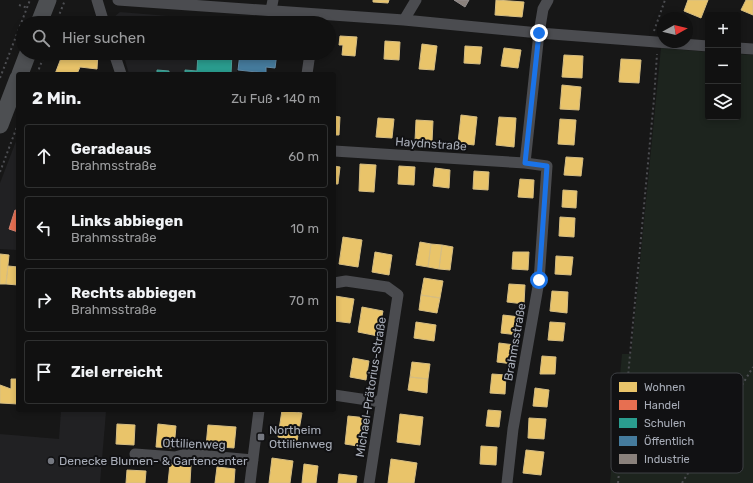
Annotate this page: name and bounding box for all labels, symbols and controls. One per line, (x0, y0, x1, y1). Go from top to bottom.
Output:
north arrow (657, 12, 693, 48)
map controls (705, 12, 741, 120)
button: + (705, 12, 741, 48)
search box (16, 16, 336, 60)
route end (530, 24, 548, 42)
icon: search (30, 27, 52, 49)
text: Hier suchen (62, 29, 145, 47)
button: − (705, 48, 741, 84)
button: layers (705, 84, 741, 120)
text: 2 Min. (32, 88, 81, 108)
text: Zu Fuß · 140 m (231, 91, 320, 106)
street label: Haydnstraße (395, 135, 467, 153)
text: Geradeaus (71, 140, 151, 158)
icon: ahead (33, 145, 55, 167)
text: 60 m (288, 149, 319, 164)
text: Brahmsstraße (71, 158, 156, 173)
text: Links abbiegen (71, 212, 183, 230)
icon: left (33, 217, 55, 239)
text: 10 m (290, 221, 319, 236)
text: Brahmsstraße (71, 230, 156, 245)
route start (530, 271, 548, 289)
text: Rechts abbiegen (71, 284, 196, 302)
icon: right (33, 289, 55, 311)
text: 70 m (289, 293, 319, 308)
text: Brahmsstraße (71, 302, 156, 317)
street label: Brahmsstraße (501, 302, 529, 382)
street label: Michael-Prätorius-Straße (353, 316, 389, 458)
icon: arrive (33, 361, 55, 383)
text: Ziel erreicht (71, 363, 163, 381)
legend (611, 373, 743, 473)
text: Wohnen (644, 381, 685, 394)
text: Handel (644, 399, 680, 412)
text: Schulen (644, 417, 686, 430)
place label: Northeim Ottilienweg (269, 423, 332, 451)
marker: Northeim Ottilienweg (256, 432, 266, 442)
text: Öffentlich (644, 435, 694, 448)
street label: Ottilienweg (162, 436, 226, 452)
text: Industrie (644, 453, 690, 466)
place label: Denecke Blumen- & Gartencenter (59, 454, 248, 468)
marker: Denecke Blumen- & Gartencenter (46, 456, 56, 466)

